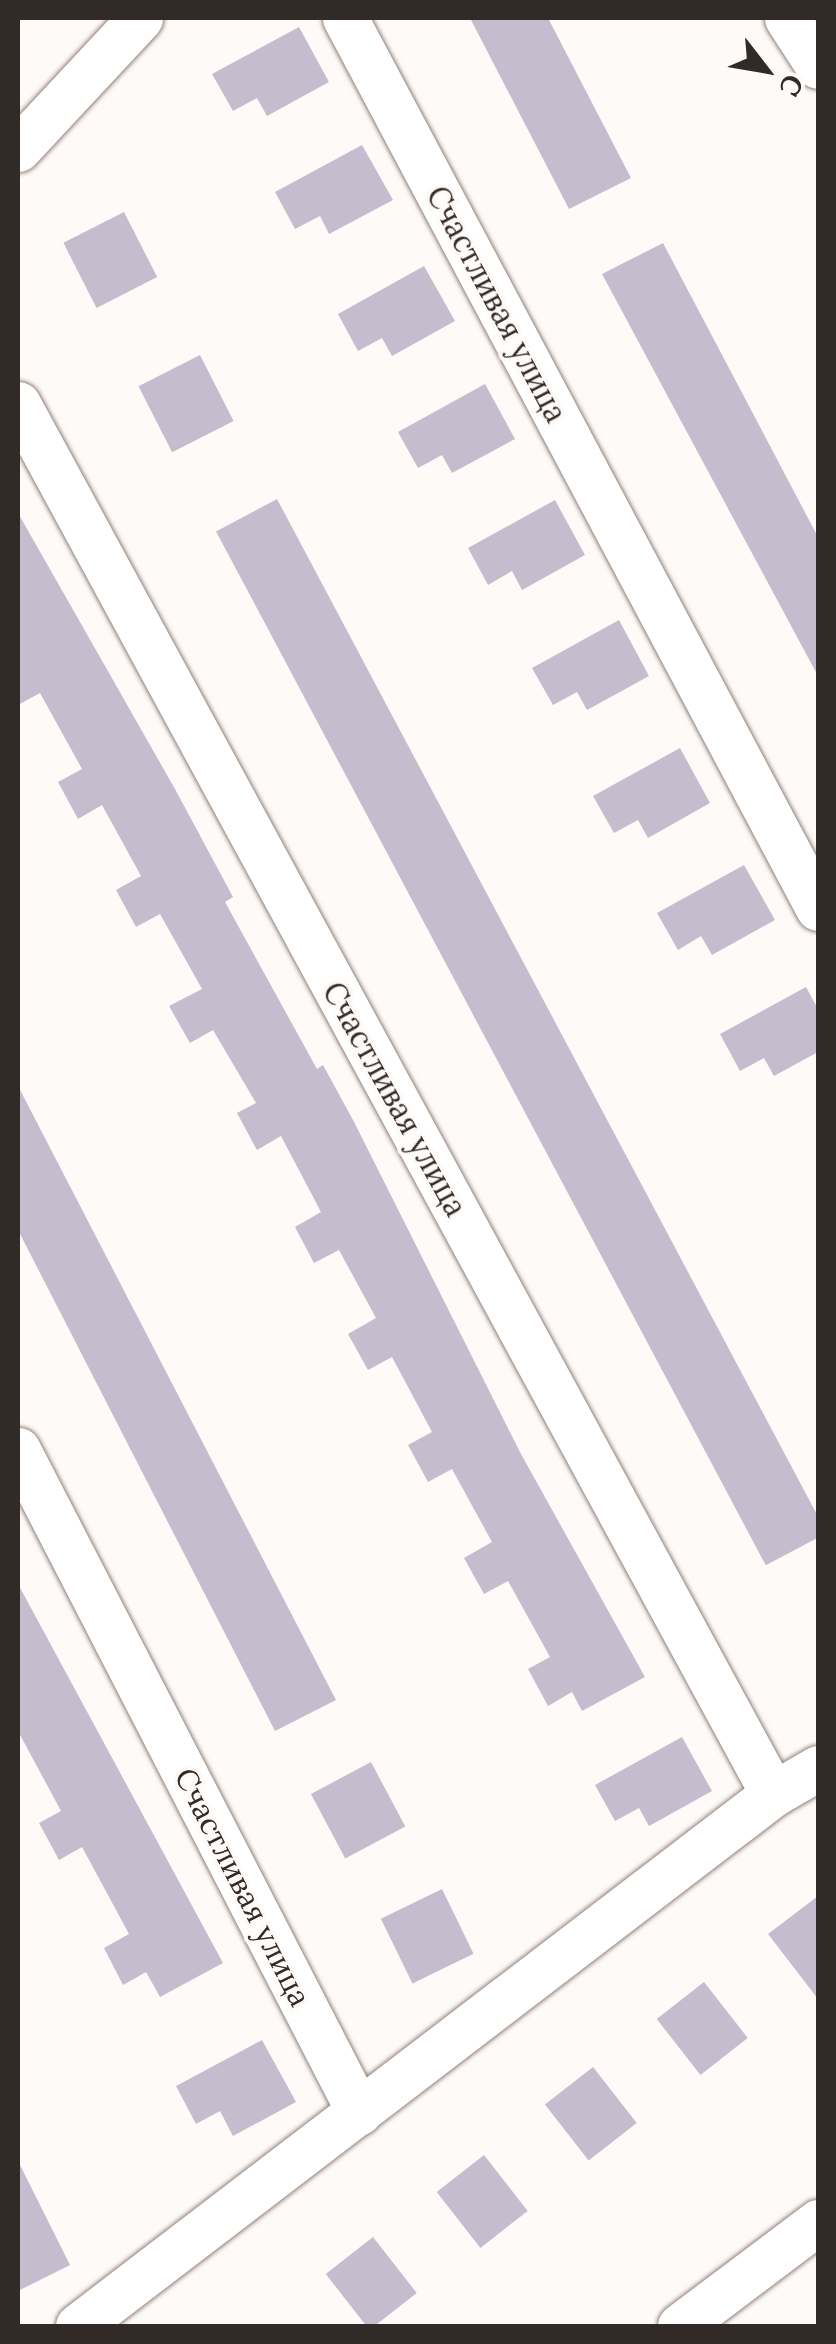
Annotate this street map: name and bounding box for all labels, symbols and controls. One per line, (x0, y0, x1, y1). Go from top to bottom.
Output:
north arrow (716, 20, 816, 120)
text: С (771, 68, 812, 103)
street label: Счастливая улица (420, 180, 574, 428)
street label: Счастливая улица (316, 976, 474, 1222)
street label: Счастливая улица (167, 1762, 319, 2012)

